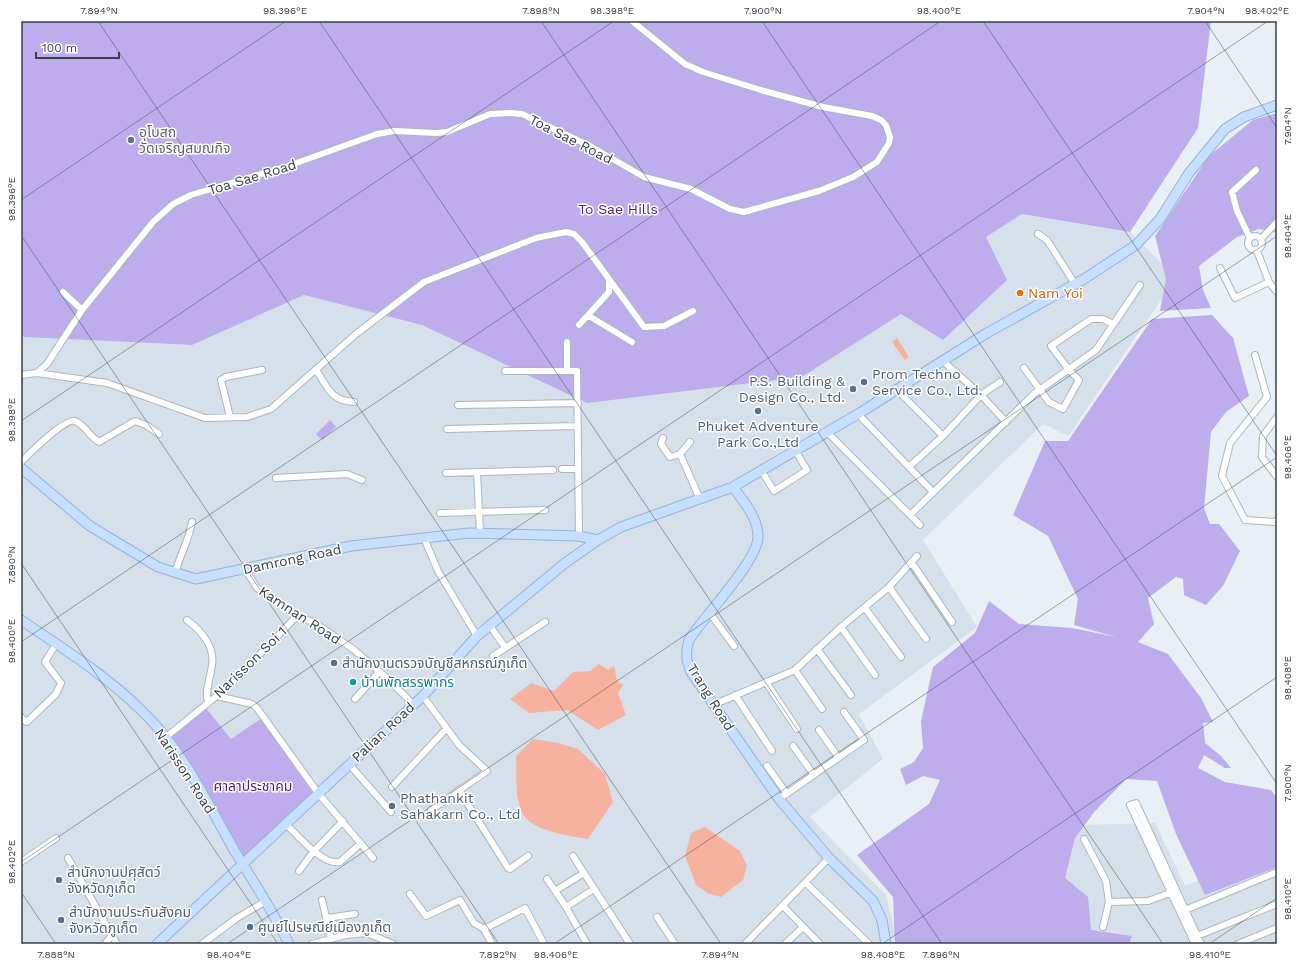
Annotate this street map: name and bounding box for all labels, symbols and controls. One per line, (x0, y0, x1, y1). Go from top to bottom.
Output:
text: 7.894°N (80, 5, 118, 16)
text: 98.396°E (263, 5, 307, 16)
text: 7.898°N (522, 5, 560, 16)
text: 98.398°E (590, 5, 634, 16)
text: 7.900°N (744, 5, 782, 16)
text: 98.400°E (917, 5, 961, 16)
text: 7.904°N (1187, 5, 1225, 16)
text: 98.402°E (1245, 5, 1289, 16)
scale bar (36, 34, 119, 60)
text: 100 m (42, 41, 77, 55)
text: 7.904°N (1282, 107, 1293, 145)
street label: Toa Sae Road (527, 111, 615, 167)
place label: อุโบสถ วัดเจริญสมณกิจ (139, 124, 230, 156)
marker: อุโบสถ วัดเจริญสมณกิจ (126, 135, 136, 145)
street label: Toa Sae Road (206, 156, 298, 198)
text: 98.396°E (6, 177, 17, 221)
park label: To Sae Hills (578, 201, 658, 217)
text: 98.404°E (1282, 214, 1293, 258)
place label: Nam Yoi (1028, 285, 1083, 301)
marker: Nam Yoi (1015, 288, 1025, 298)
place label: Prom Techno Service Co., Ltd. (872, 366, 983, 398)
place label: P.S. Building & Design Co., Ltd. (739, 373, 845, 405)
marker: Prom Techno Service Co., Ltd. (859, 377, 869, 387)
marker: P.S. Building & Design Co., Ltd. (848, 384, 858, 394)
text: 98.398°E (6, 398, 17, 442)
marker: Phuket Adventure Park Co.,Ltd (753, 406, 763, 416)
place label: Phuket Adventure Park Co.,Ltd (697, 418, 819, 450)
text: 98.406°E (1282, 435, 1293, 479)
street label: Damrong Road (241, 541, 343, 577)
text: 7.890°N (6, 546, 17, 584)
street label: Kamnan Road (256, 583, 344, 647)
text: 98.400°E (6, 619, 17, 663)
street label: Narisson Soi 1 (210, 623, 290, 701)
place label: สำนักงานตรวจบัญชีสหกรณ์ภูเก็ต (342, 655, 527, 672)
text: 98.408°E (1282, 656, 1293, 700)
marker: สำนักงานตรวจบัญชีสหกรณ์ภูเก็ต (329, 658, 339, 668)
street label: Trang Road (684, 661, 738, 733)
place label: บ้านพักสรรพากร (361, 674, 454, 690)
marker: บ้านพักสรรพากร (348, 677, 358, 687)
street label: Palian Road (348, 699, 418, 765)
street label: Narisson Road (152, 725, 218, 817)
text: 7.900°N (1282, 764, 1293, 802)
park label: ศาลาประชาคม (214, 778, 292, 794)
place label: Phathankit Sahakarn Co., Ltd (400, 790, 521, 822)
marker: Phathankit Sahakarn Co., Ltd (387, 801, 397, 811)
text: 98.402°E (6, 840, 17, 884)
place label: สำนักงานปศุสัตว์ จังหวัดภูเก็ต (67, 864, 161, 897)
marker: สำนักงานปศุสัตว์ จังหวัดภูเก็ต (54, 875, 64, 885)
text: 98.410°E (1282, 878, 1293, 920)
place label: สำนักงานประกันสังคม จังหวัดภูเก็ต (69, 904, 191, 937)
marker: สำนักงานประกันสังคม จังหวัดภูเก็ต (56, 915, 66, 925)
place label: ศูนย์ไปรษณีย์เมืองภูเก็ต (258, 919, 391, 936)
marker: ศูนย์ไปรษณีย์เมืองภูเก็ต (245, 922, 255, 932)
text: 7.888°N (37, 949, 75, 960)
text: 98.404°E (207, 949, 251, 960)
text: 7.892°N (479, 949, 517, 960)
text: 98.406°E (534, 949, 578, 960)
text: 7.894°N (701, 949, 739, 960)
text: 98.408°E (861, 949, 905, 960)
text: 7.896°N (922, 949, 960, 960)
text: 98.410°E (1189, 949, 1231, 960)

